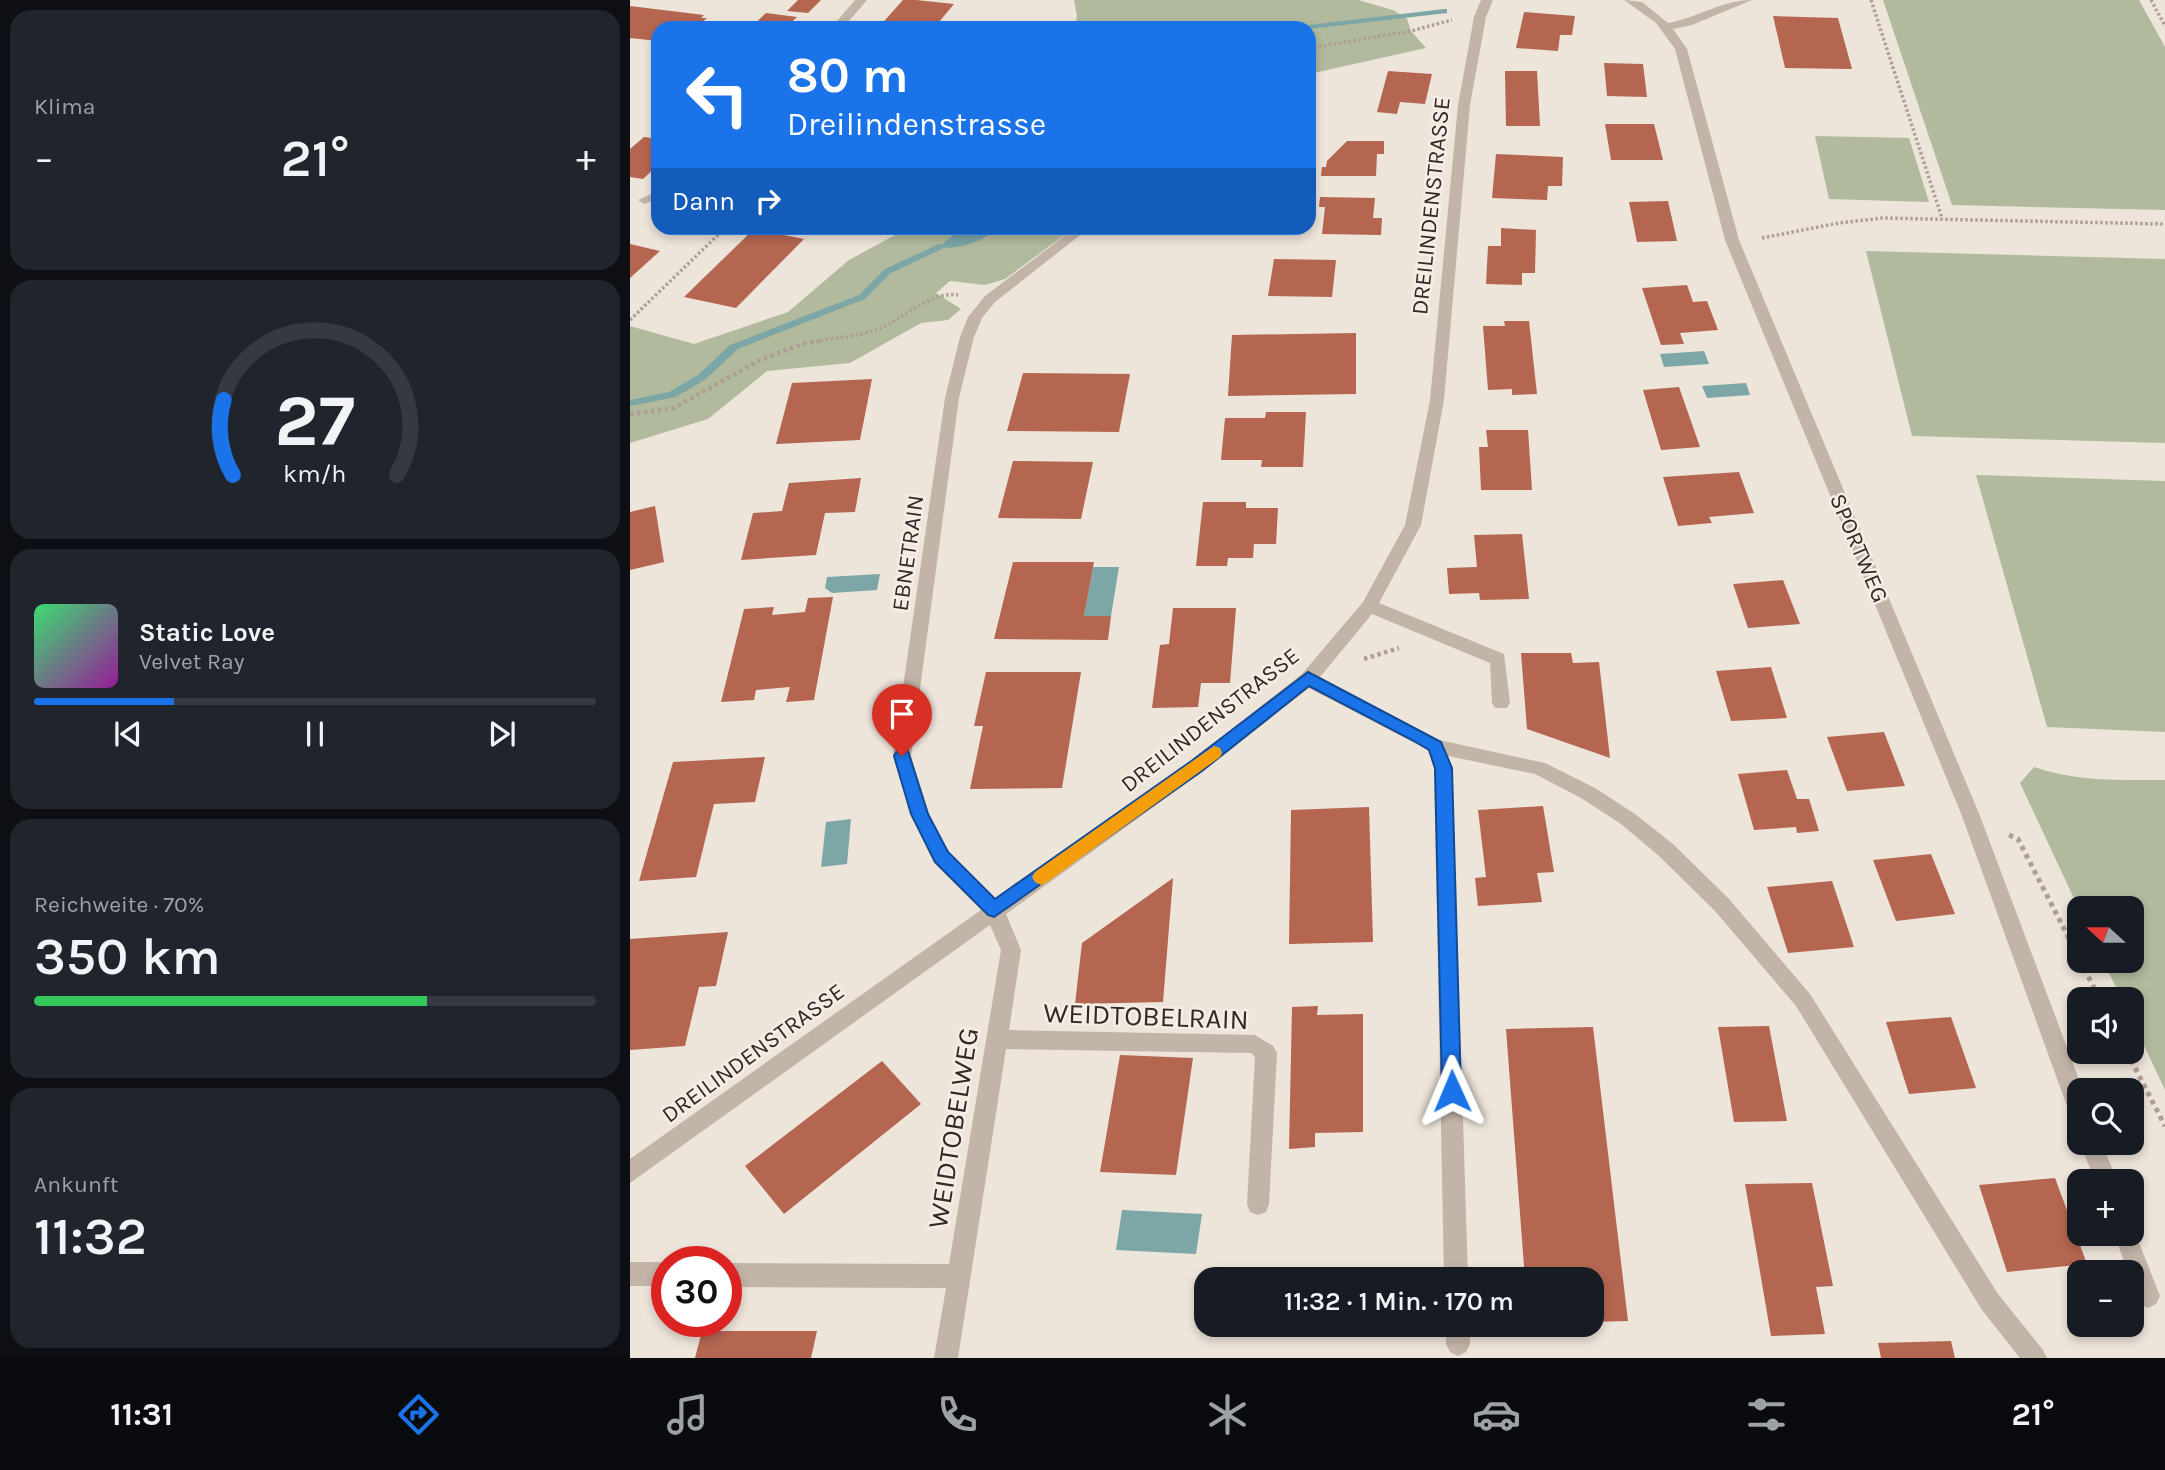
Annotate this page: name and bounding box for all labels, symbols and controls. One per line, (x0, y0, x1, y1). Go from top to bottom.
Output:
text: 80 m (787, 47, 909, 104)
icon: left (672, 49, 763, 140)
text: Klima (34, 93, 95, 120)
street label: DREILINDENSTRASSE (1406, 96, 1456, 316)
text: Dreilindenstrasse (787, 106, 1046, 143)
text: 21° (281, 128, 349, 189)
text: − (34, 136, 54, 181)
text: + (576, 136, 596, 181)
icon: right (749, 182, 787, 220)
text: Dann (672, 186, 735, 217)
text: 27 (275, 379, 355, 464)
text: km/h (283, 459, 347, 488)
street label: SPORTWEG (1824, 490, 1894, 606)
street label: EBNETRAIN (886, 493, 930, 613)
text: Static Love (139, 617, 275, 648)
street label: DREILINDENSTRASSE (1115, 642, 1305, 798)
text: Velvet Ray (139, 648, 244, 675)
pin (872, 684, 932, 756)
icon: arrive (883, 695, 921, 733)
icon: previous (109, 715, 147, 753)
icon: pause (296, 715, 334, 753)
icon: next (483, 715, 521, 753)
text: Reichweite · 70% (34, 891, 204, 918)
north arrow (2067, 896, 2144, 973)
map controls (2067, 896, 2144, 1337)
text: 350 km (34, 926, 221, 987)
street label: DREILINDENSTRASSE (657, 978, 849, 1128)
button: sound (2067, 987, 2144, 1064)
street label: WEIDTOBELRAIN (1043, 996, 1249, 1036)
street label: WEIDTOBELWEG (921, 1025, 985, 1231)
position arrow (1415, 1054, 1489, 1128)
button: search (2067, 1078, 2144, 1155)
button: + (2067, 1169, 2144, 1246)
text: Ankunft (34, 1171, 118, 1198)
text: 11:32 (34, 1206, 147, 1267)
speed limit sign: 30 (651, 1246, 742, 1337)
button: − (2067, 1260, 2144, 1337)
text: 11:32 · 1 Min. · 170 m (1284, 1286, 1514, 1317)
icon: directions (394, 1390, 443, 1439)
icon: music (663, 1390, 712, 1439)
icon: phone (933, 1390, 982, 1439)
icon: climate (1203, 1390, 1252, 1439)
icon: car (1472, 1390, 1521, 1439)
icon: filters (1742, 1390, 1791, 1439)
text: 11:31 (110, 1396, 173, 1433)
text: 21° (2011, 1396, 2055, 1433)

